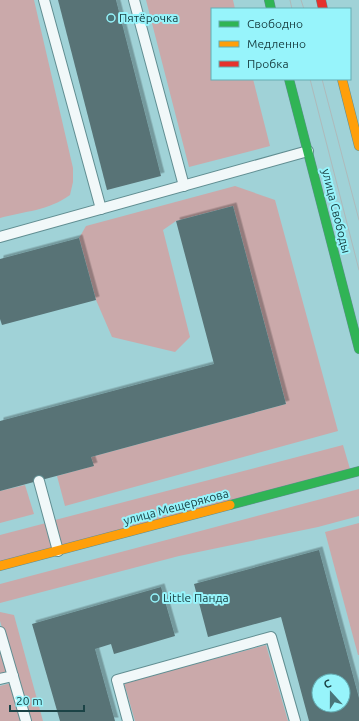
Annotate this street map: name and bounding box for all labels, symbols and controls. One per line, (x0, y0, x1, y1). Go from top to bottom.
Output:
legend (211, 8, 351, 80)
place label: Пятёрочка (119, 11, 178, 24)
marker: Пятёрочка (106, 13, 116, 23)
text: Свободно (247, 17, 303, 30)
text: Медленно (247, 37, 306, 50)
text: Пробка (247, 57, 289, 70)
street label: улица Свободы (320, 167, 353, 254)
street label: улица Мещерякова (122, 486, 230, 527)
place label: Little Панда (163, 591, 229, 604)
marker: Little Панда (150, 593, 160, 603)
north arrow (311, 673, 351, 713)
text: С (322, 677, 333, 691)
scale bar (10, 687, 84, 713)
text: 20 m (16, 694, 43, 707)

